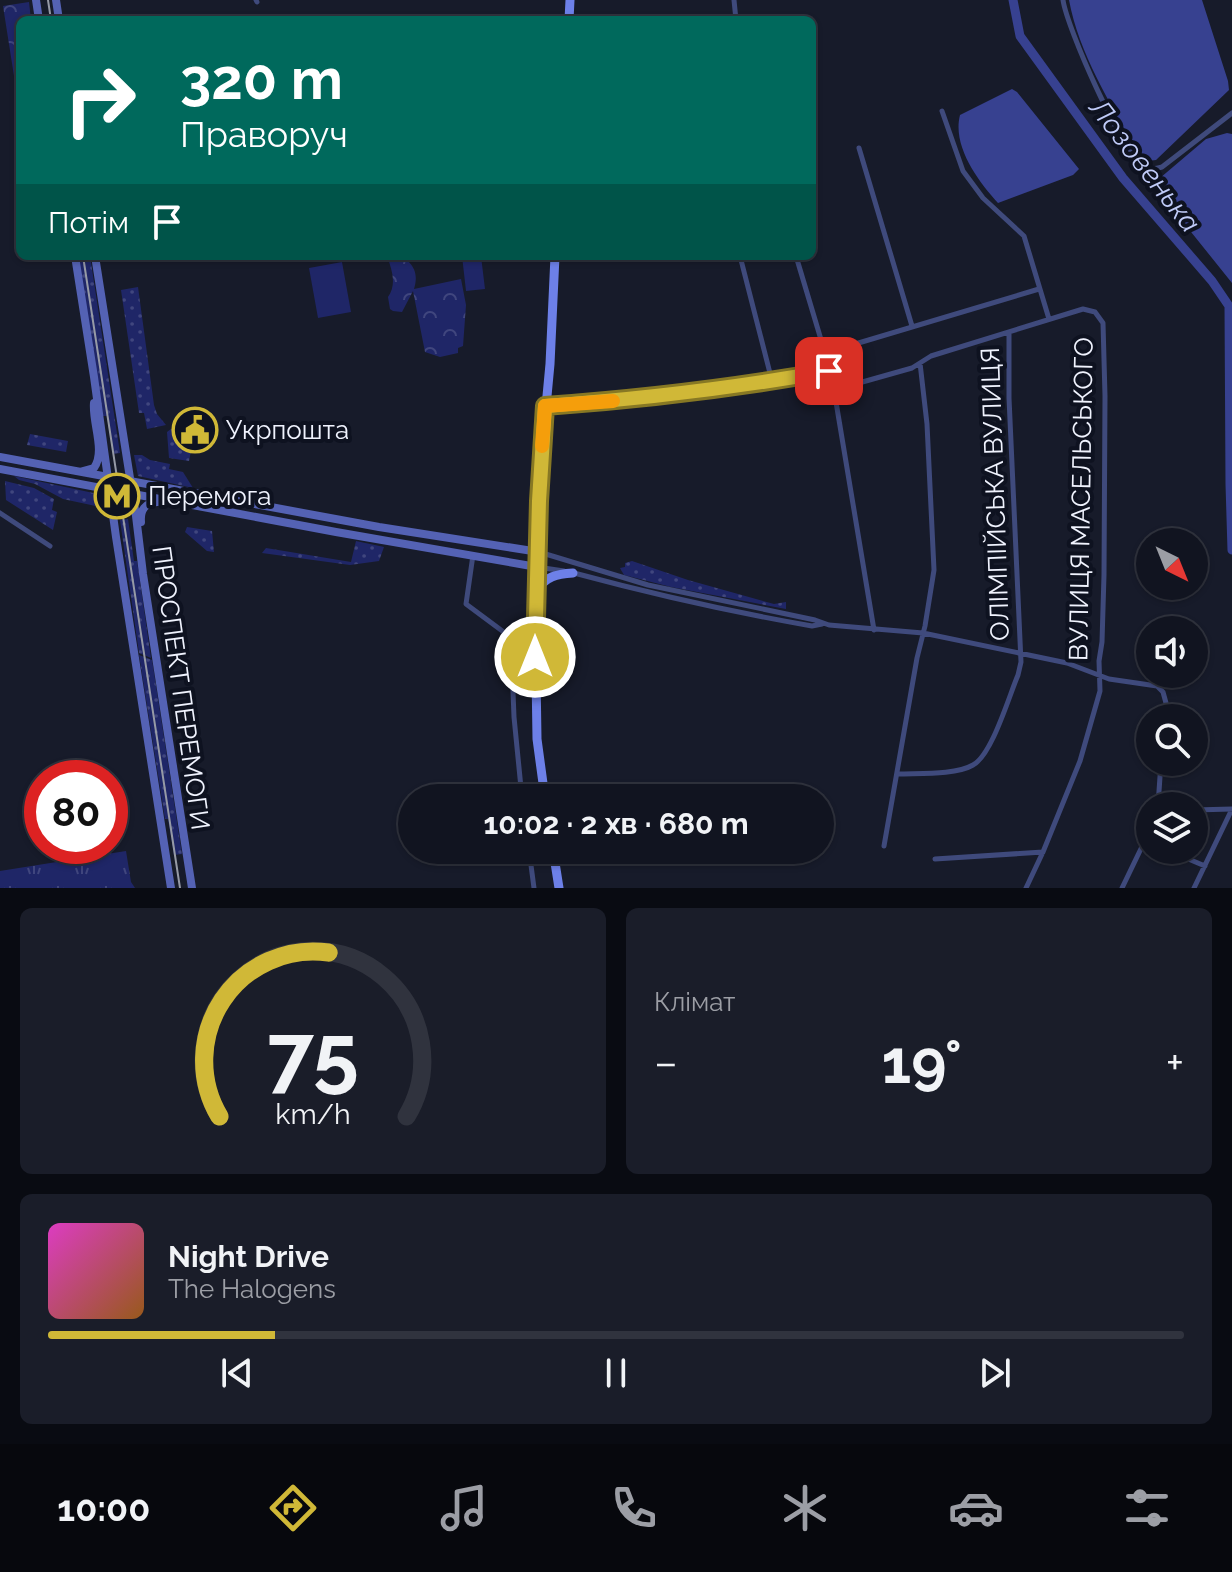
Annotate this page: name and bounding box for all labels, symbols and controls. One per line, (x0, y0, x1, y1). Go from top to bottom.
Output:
text: 320 m (180, 46, 343, 112)
icon: right (48, 48, 152, 152)
water label: Лозовенька (1082, 91, 1207, 239)
text: Праворуч (180, 113, 348, 155)
icon: arrive (145, 200, 189, 244)
text: Потім (48, 205, 129, 240)
pin (795, 337, 863, 405)
street label: ВУЛИЦЯ МАСЕЛЬСЬКОГО (1063, 337, 1099, 661)
street label: ОЛІМПІЙСЬКА ВУЛИЦЯ (975, 347, 1015, 641)
icon: arrive (807, 349, 851, 393)
public building icon: Укрпошта (171, 406, 219, 454)
place label: Укрпошта (226, 415, 349, 445)
metro station icon: Перемога (93, 472, 141, 520)
place label: Перемога (148, 481, 272, 511)
north arrow (1136, 528, 1208, 600)
map controls (1136, 528, 1208, 864)
street label: ПРОСПЕКТ ПЕРЕМОГИ (146, 544, 216, 832)
position arrow (493, 615, 577, 699)
button: sound (1136, 616, 1208, 688)
button: search (1136, 704, 1208, 776)
speed limit sign: 80 (24, 760, 128, 864)
button: layers (1136, 792, 1208, 864)
text: 10:02 · 2 хв · 680 m (483, 806, 749, 841)
text: Клімат (654, 987, 736, 1017)
text: 75 (267, 1005, 359, 1102)
text: 19° (882, 1027, 962, 1097)
text: − (654, 1037, 678, 1088)
text: + (1166, 1037, 1184, 1088)
text: km/h (275, 1097, 351, 1131)
text: Night Drive (168, 1239, 329, 1274)
text: The Halogens (168, 1274, 336, 1304)
icon: previous (215, 1351, 259, 1395)
icon: pause (594, 1351, 638, 1395)
icon: next (973, 1351, 1017, 1395)
icon: directions (265, 1480, 321, 1536)
icon: music (436, 1480, 492, 1536)
icon: phone (606, 1480, 662, 1536)
icon: climate (777, 1480, 833, 1536)
icon: car (948, 1480, 1004, 1536)
icon: filters (1119, 1480, 1175, 1536)
text: 10:00 (57, 1487, 150, 1529)

